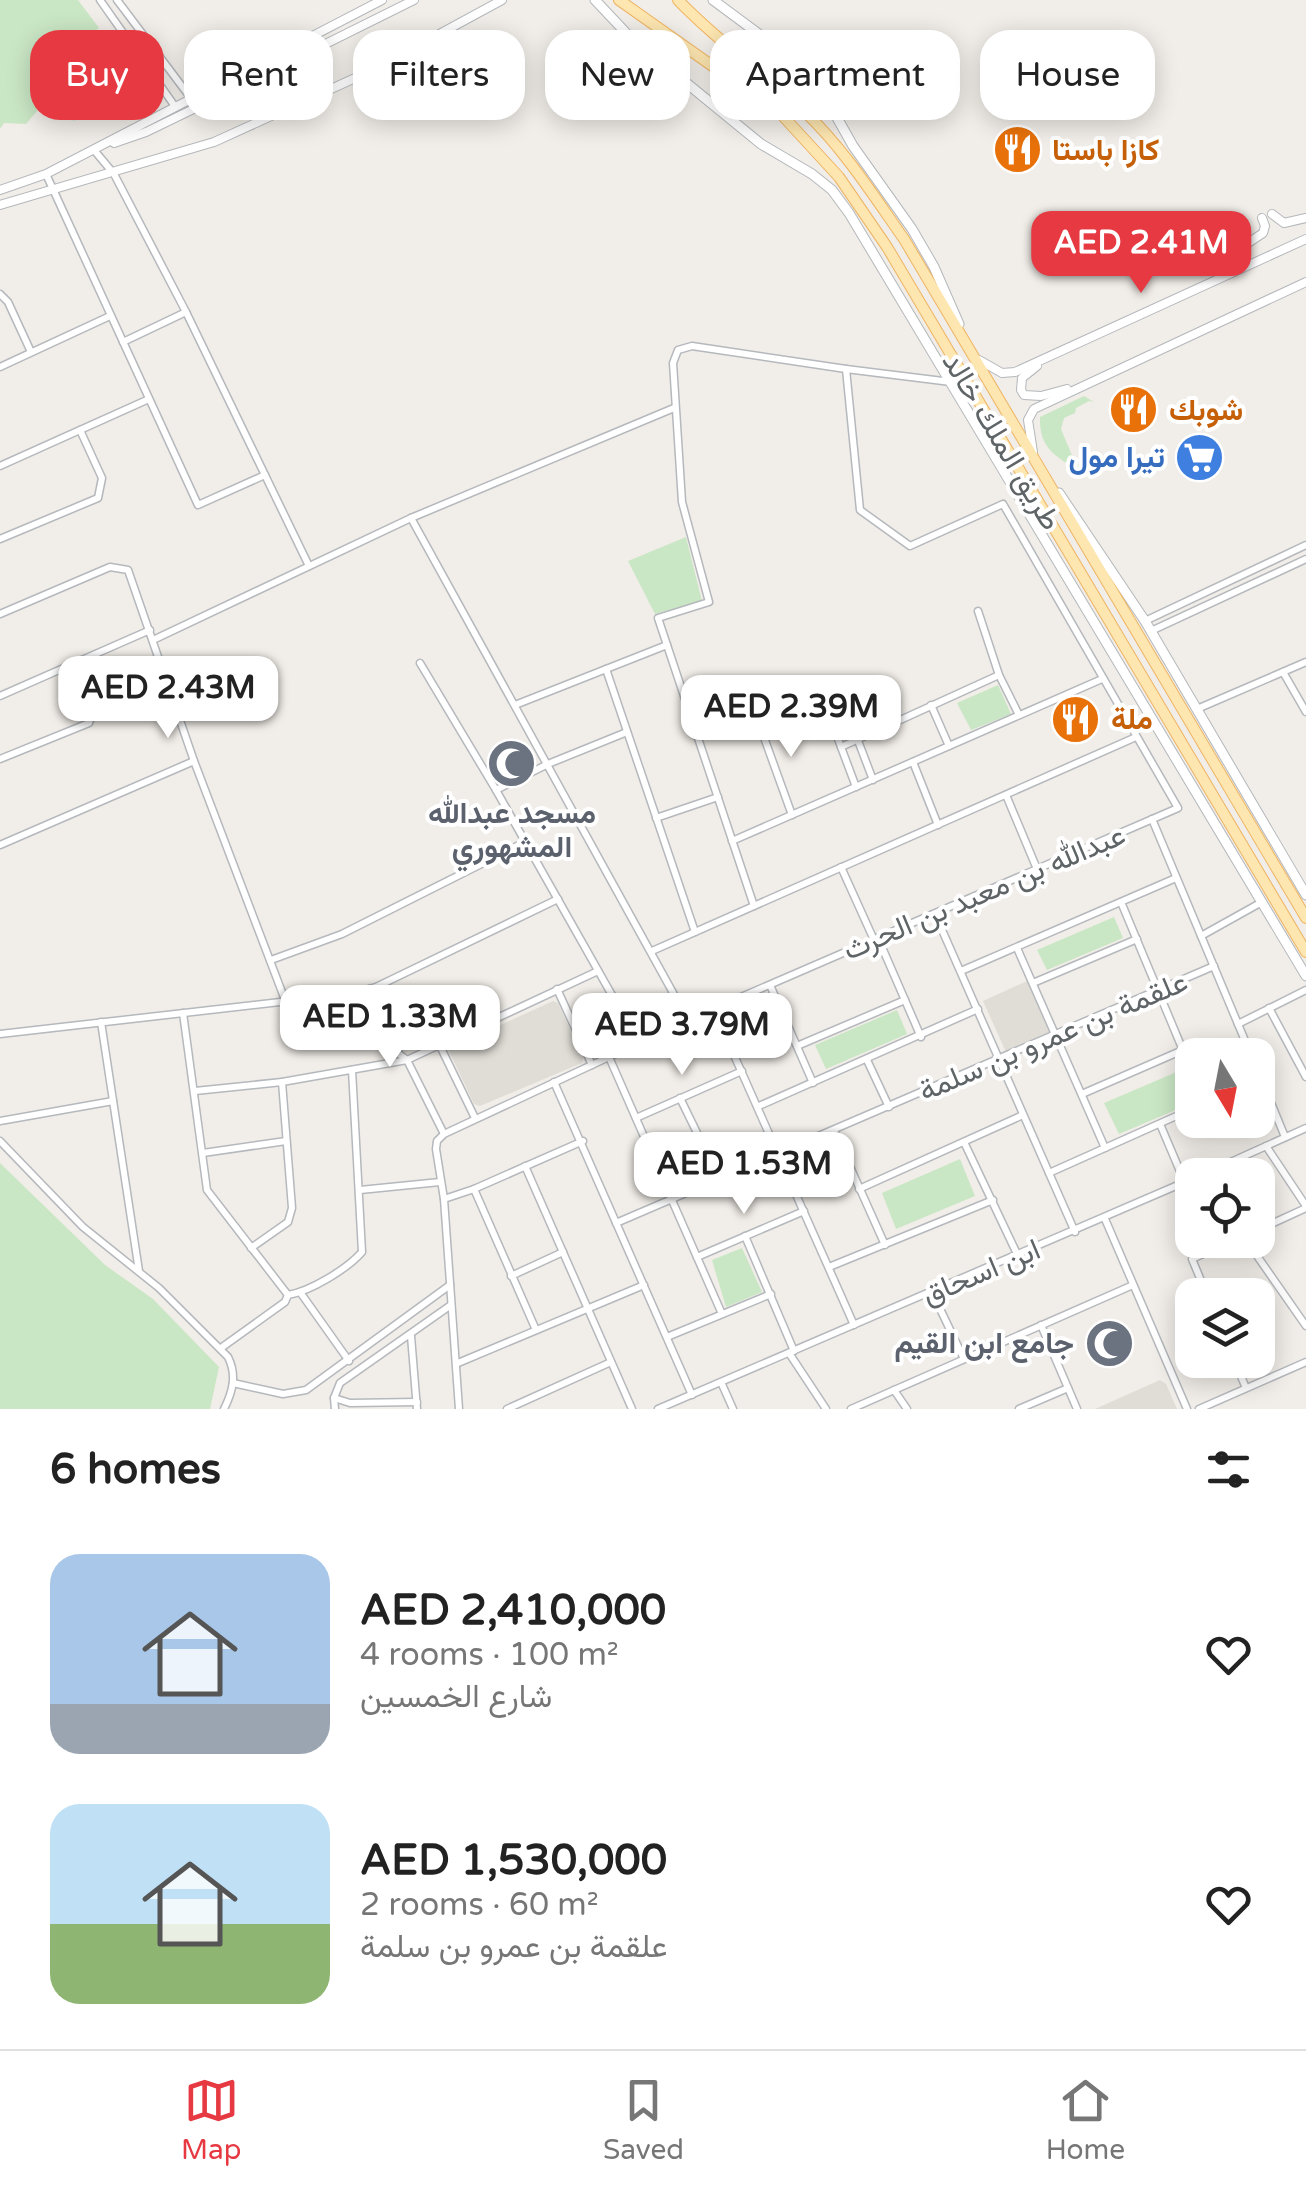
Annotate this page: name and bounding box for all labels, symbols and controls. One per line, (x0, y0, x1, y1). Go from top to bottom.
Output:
chip: Buy (30, 30, 164, 120)
chip: Rent (184, 30, 333, 120)
chip: Filters (353, 30, 525, 120)
chip: New (545, 30, 690, 120)
chip: Apartment (710, 30, 960, 120)
chip: House (980, 30, 1155, 120)
restaurant icon: كازا باستا (991, 124, 1043, 176)
place label: كازا باستا (1052, 132, 1159, 169)
pin: AED 2.41M (1027, 211, 1255, 296)
text: AED 2.41M (1053, 224, 1229, 262)
street label: طريق الملك خالد (934, 345, 1069, 537)
restaurant icon: شوبك (1108, 384, 1160, 436)
place label: شوبك (1169, 392, 1243, 429)
supermarket icon: تيرا مول (1174, 431, 1226, 483)
place label: تيرا مول (1068, 439, 1165, 476)
pin: AED 2.43M (54, 656, 282, 741)
text: AED 2.43M (80, 669, 256, 707)
pin: AED 2.39M (677, 675, 905, 760)
text: AED 2.39M (703, 688, 879, 726)
restaurant icon: ملة (1050, 693, 1102, 745)
place label: ملة (1111, 701, 1153, 738)
mosque icon: مسجد عبدالله المشهوري (486, 738, 538, 790)
place label: مسجد عبدالله المشهوري (428, 795, 596, 872)
street label: عبدالله بن معبد بن الحرث (838, 816, 1131, 969)
street label: علقمة بن عمرو بن سلمة (913, 963, 1193, 1110)
pin: AED 1.33M (276, 985, 504, 1070)
pin: AED 3.79M (568, 993, 796, 1078)
text: AED 1.33M (302, 998, 478, 1036)
text: AED 3.79M (594, 1006, 770, 1044)
north arrow (1175, 1038, 1275, 1138)
map controls (1175, 1038, 1275, 1378)
pin: AED 1.53M (630, 1132, 858, 1217)
text: AED 1.53M (656, 1145, 832, 1183)
button: locate (1175, 1158, 1275, 1258)
street label: ابن اسحاق (916, 1231, 1046, 1314)
button: layers (1175, 1278, 1275, 1378)
mosque icon: جامع ابن القيم (1083, 1317, 1135, 1369)
place label: جامع ابن القيم (894, 1325, 1074, 1363)
icon: filters (1201, 1442, 1256, 1497)
text: 6 homes (50, 1444, 221, 1495)
text: AED 2,410,000 (360, 1585, 666, 1636)
icon: home (130, 1594, 250, 1714)
icon: heart (1201, 1627, 1256, 1682)
text: 4 rooms · 100 m² (360, 1636, 619, 1674)
text: شارع الخمسين (360, 1678, 552, 1716)
text: AED 1,530,000 (360, 1835, 667, 1886)
icon: home (130, 1844, 250, 1964)
icon: heart (1201, 1877, 1256, 1932)
text: 2 rooms · 60 m² (360, 1886, 599, 1924)
text: علقمة بن عمرو بن سلمة (360, 1928, 668, 1966)
tab: Map (181, 2073, 241, 2167)
tab: Saved (603, 2073, 684, 2167)
tab: Home (1046, 2073, 1125, 2167)

